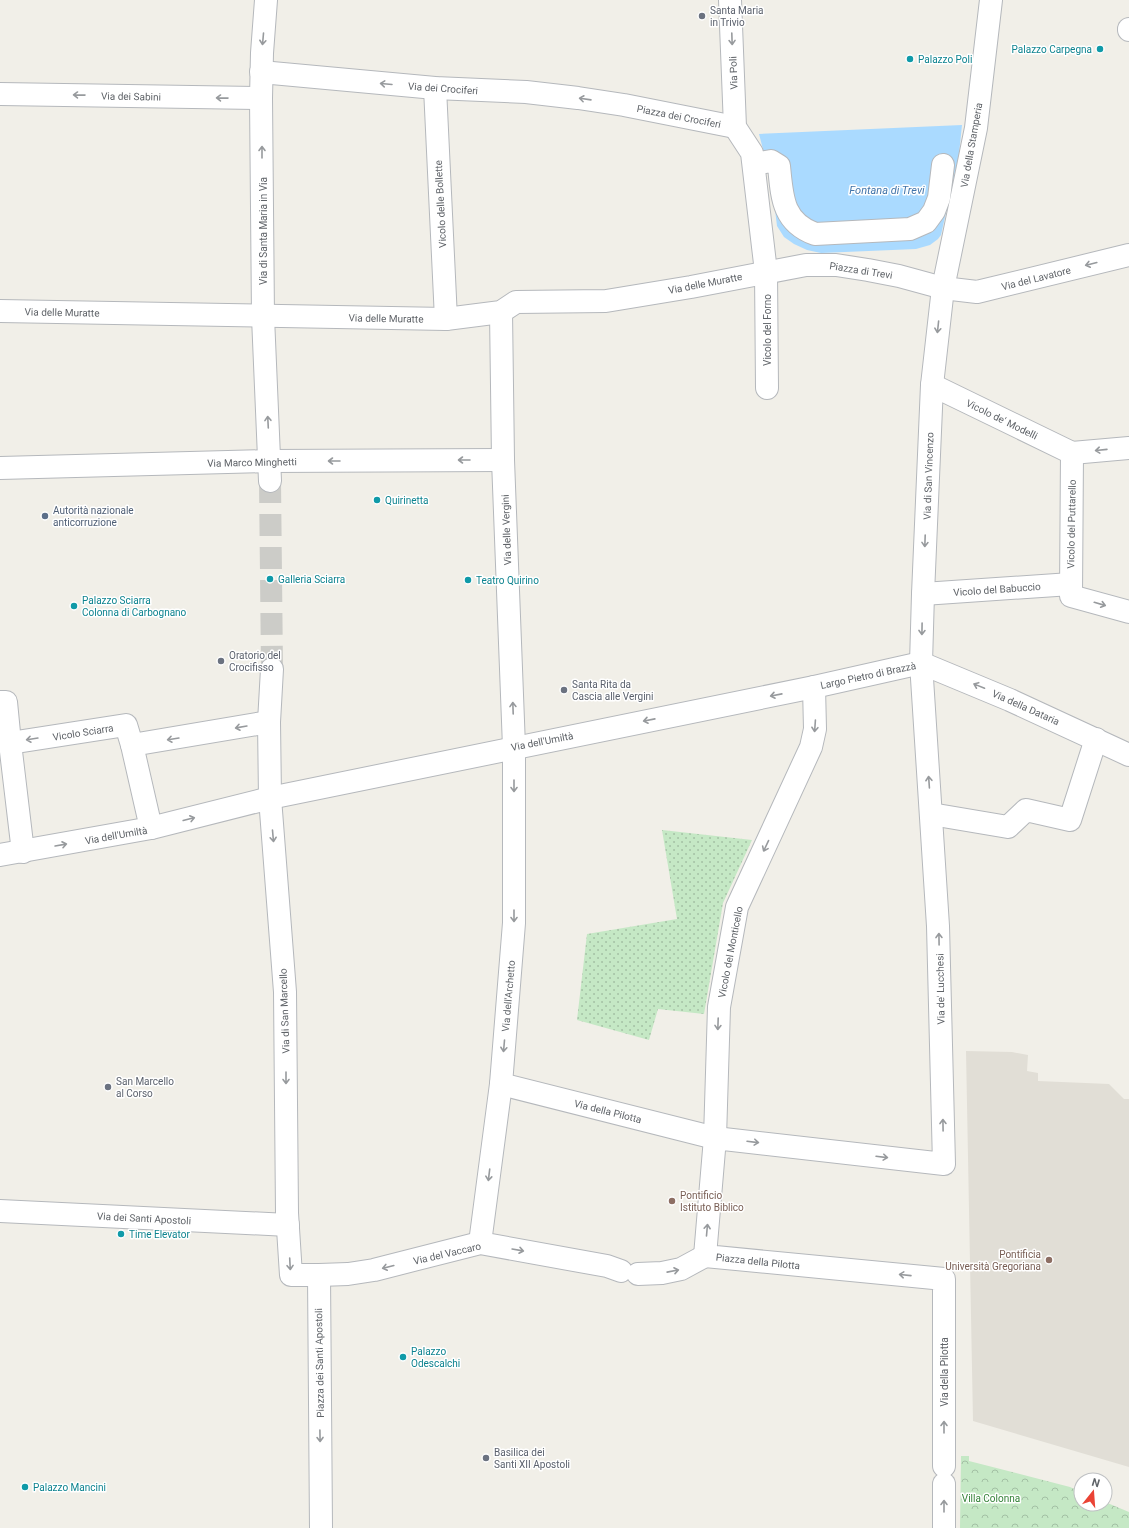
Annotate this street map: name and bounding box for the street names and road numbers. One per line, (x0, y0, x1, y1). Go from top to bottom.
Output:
street label: Via Poli (727, 56, 740, 90)
street label: Via dei Crociferi (408, 81, 478, 96)
street label: Via dei Sabini (101, 90, 161, 103)
street label: Via della Stamperia (959, 102, 984, 188)
street label: Piazza dei Crociferi (636, 103, 722, 130)
street label: Vicolo delle Bollette (433, 160, 448, 248)
street label: Via di Santa Maria in Via (258, 177, 269, 285)
street label: Piazza di Trevi (829, 260, 893, 281)
street label: Via del Lavatore (1000, 265, 1072, 292)
street label: Via delle Muratte (667, 271, 743, 296)
street label: Vicolo del Forno (762, 294, 773, 366)
street label: Via delle Muratte (24, 306, 100, 319)
street label: Via delle Muratte (348, 312, 424, 325)
street label: Vicolo de' Modelli (964, 397, 1039, 442)
street label: Via di San Vincenzo (921, 432, 936, 520)
street label: Via Marco Minghetti (207, 456, 297, 469)
street label: Vicolo del Puttarello (1065, 479, 1078, 569)
street label: Via delle Vergini (500, 494, 513, 566)
street label: Vicolo del Babuccio (953, 581, 1041, 598)
street label: Largo Pietro di Brazzà (819, 660, 917, 691)
street label: Via della Dataria (990, 688, 1061, 727)
street label: Vicolo Sciarra (52, 722, 114, 743)
street label: Via dell'Umiltà (510, 730, 574, 753)
street label: Via dell'Umiltà (84, 825, 148, 846)
street label: Vicolo del Monticello (716, 905, 745, 999)
street label: Via de' Lucchesi (934, 953, 947, 1025)
street label: Via dell'Archetto (500, 960, 517, 1032)
street label: Via di San Marcello (278, 968, 291, 1054)
street label: Via della Pilotta (573, 1098, 643, 1125)
street label: Via dei Santi Apostoli (97, 1211, 191, 1226)
street label: Via del Vaccaro (412, 1240, 482, 1267)
street label: Piazza della Pilotta (715, 1252, 801, 1271)
street label: Piazza dei Santi Apostoli (313, 1308, 326, 1418)
street label: Via della Pilotta (939, 1337, 950, 1407)

